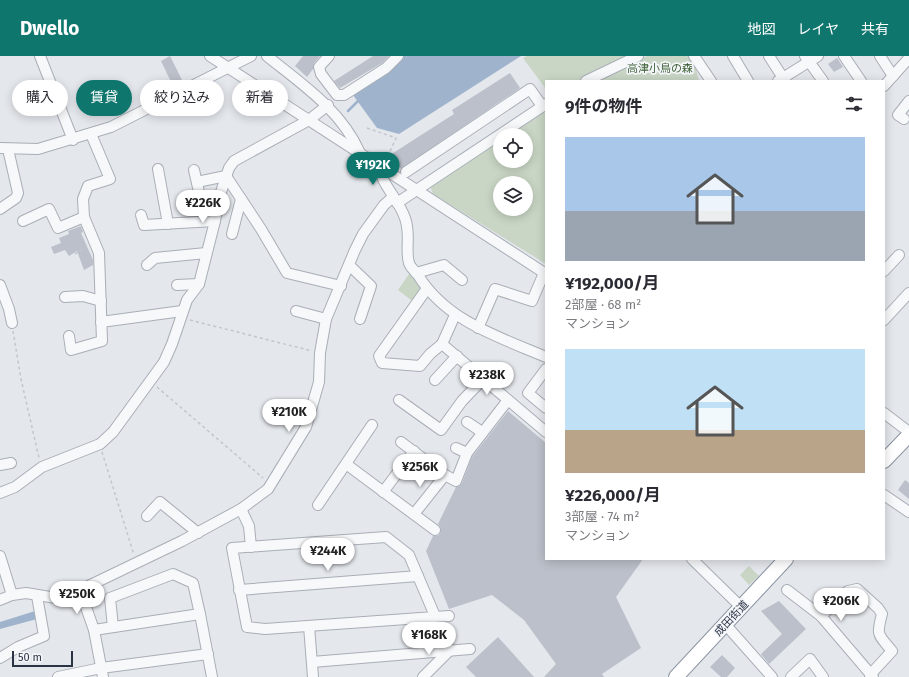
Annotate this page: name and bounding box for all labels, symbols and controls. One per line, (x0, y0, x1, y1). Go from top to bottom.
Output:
text: Dwello (20, 17, 79, 40)
text: 地図 (747, 21, 775, 38)
text: レイヤ (797, 21, 839, 38)
text: 共有 (861, 21, 889, 38)
park label: 高津小鳥の森 (627, 62, 693, 75)
chip: 購入 (12, 80, 68, 116)
chip: 賃貸 (76, 80, 132, 116)
chip: 絞り込み (140, 80, 224, 116)
chip: 新着 (232, 80, 288, 116)
icon: filters (843, 93, 865, 115)
text: 9件の物件 (565, 96, 643, 117)
map controls (493, 128, 533, 216)
button: locate (493, 128, 533, 168)
pin: ¥192K (345, 152, 401, 186)
text: ¥192K (356, 157, 390, 172)
icon: home (679, 163, 751, 235)
button: layers (493, 176, 533, 216)
pin: ¥226K (175, 190, 231, 224)
text: ¥226K (185, 195, 221, 210)
text: ¥192,000/月 (565, 273, 660, 294)
text: 2部屋 · 68 m² (565, 297, 641, 312)
text: マンション (565, 316, 630, 331)
pin: ¥238K (459, 362, 515, 396)
text: ¥238K (469, 367, 505, 382)
icon: home (679, 375, 751, 447)
pin: ¥210K (261, 399, 317, 433)
text: ¥210K (271, 404, 307, 419)
pin: ¥256K (392, 454, 448, 488)
text: ¥256K (402, 459, 438, 474)
text: ¥226,000/月 (565, 485, 661, 506)
text: 3部屋 · 74 m² (565, 509, 639, 524)
text: マンション (565, 528, 630, 543)
pin: ¥244K (300, 538, 356, 572)
text: ¥244K (310, 543, 346, 558)
pin: ¥250K (49, 581, 105, 615)
text: ¥250K (59, 586, 95, 601)
pin: ¥206K (813, 588, 869, 622)
text: ¥206K (822, 593, 860, 608)
street label: 成田街道 (712, 598, 751, 639)
pin: ¥168K (401, 622, 457, 656)
text: ¥168K (411, 627, 447, 642)
scale bar (12, 649, 73, 668)
text: 50 m (18, 651, 42, 664)

